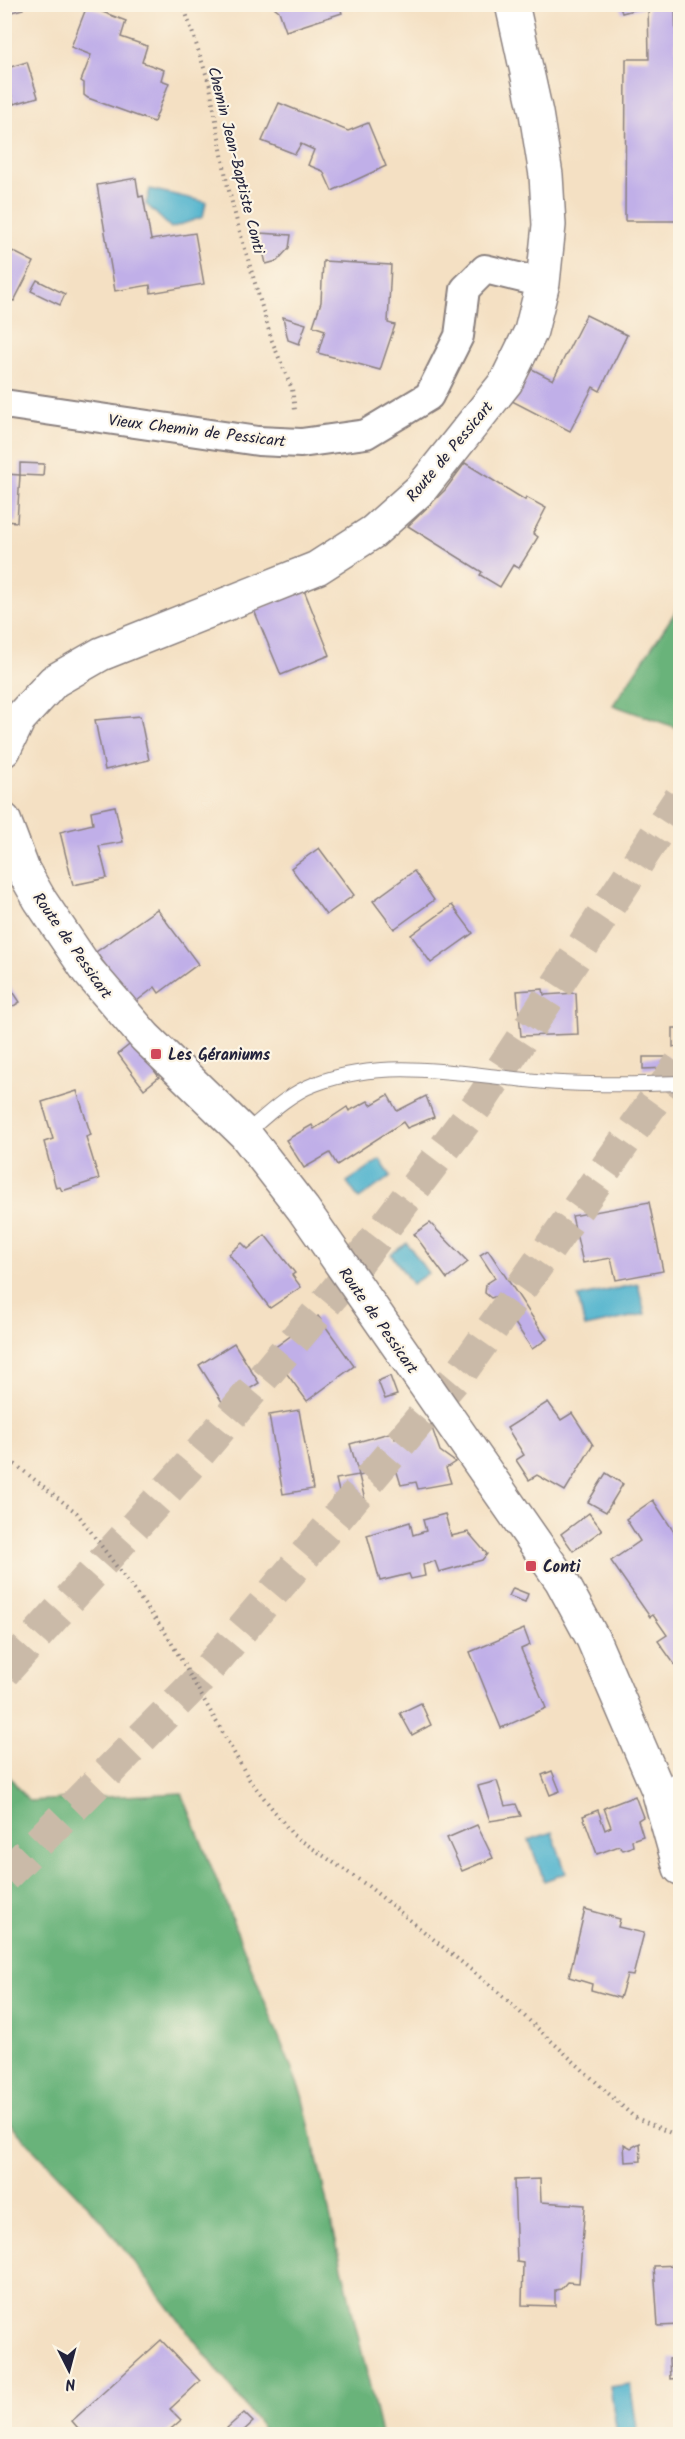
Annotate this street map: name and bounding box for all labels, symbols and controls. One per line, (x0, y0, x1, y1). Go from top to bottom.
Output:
street label: Chemin Jean-Baptiste Conti (200, 64, 271, 258)
street label: Route de Pessicart (400, 395, 500, 508)
street label: Vieux Chemin de Pessicart (107, 408, 288, 455)
street label: Route de Pessicart (26, 887, 118, 1005)
place label: Les Géraniums (168, 1043, 271, 1068)
marker: Les Géraniums (149, 1047, 163, 1061)
street label: Route de Pessicart (332, 1262, 424, 1380)
place label: Conti (543, 1555, 581, 1580)
marker: Conti (524, 1559, 538, 1573)
north arrow (39, 2340, 99, 2400)
text: N (64, 2370, 77, 2396)

